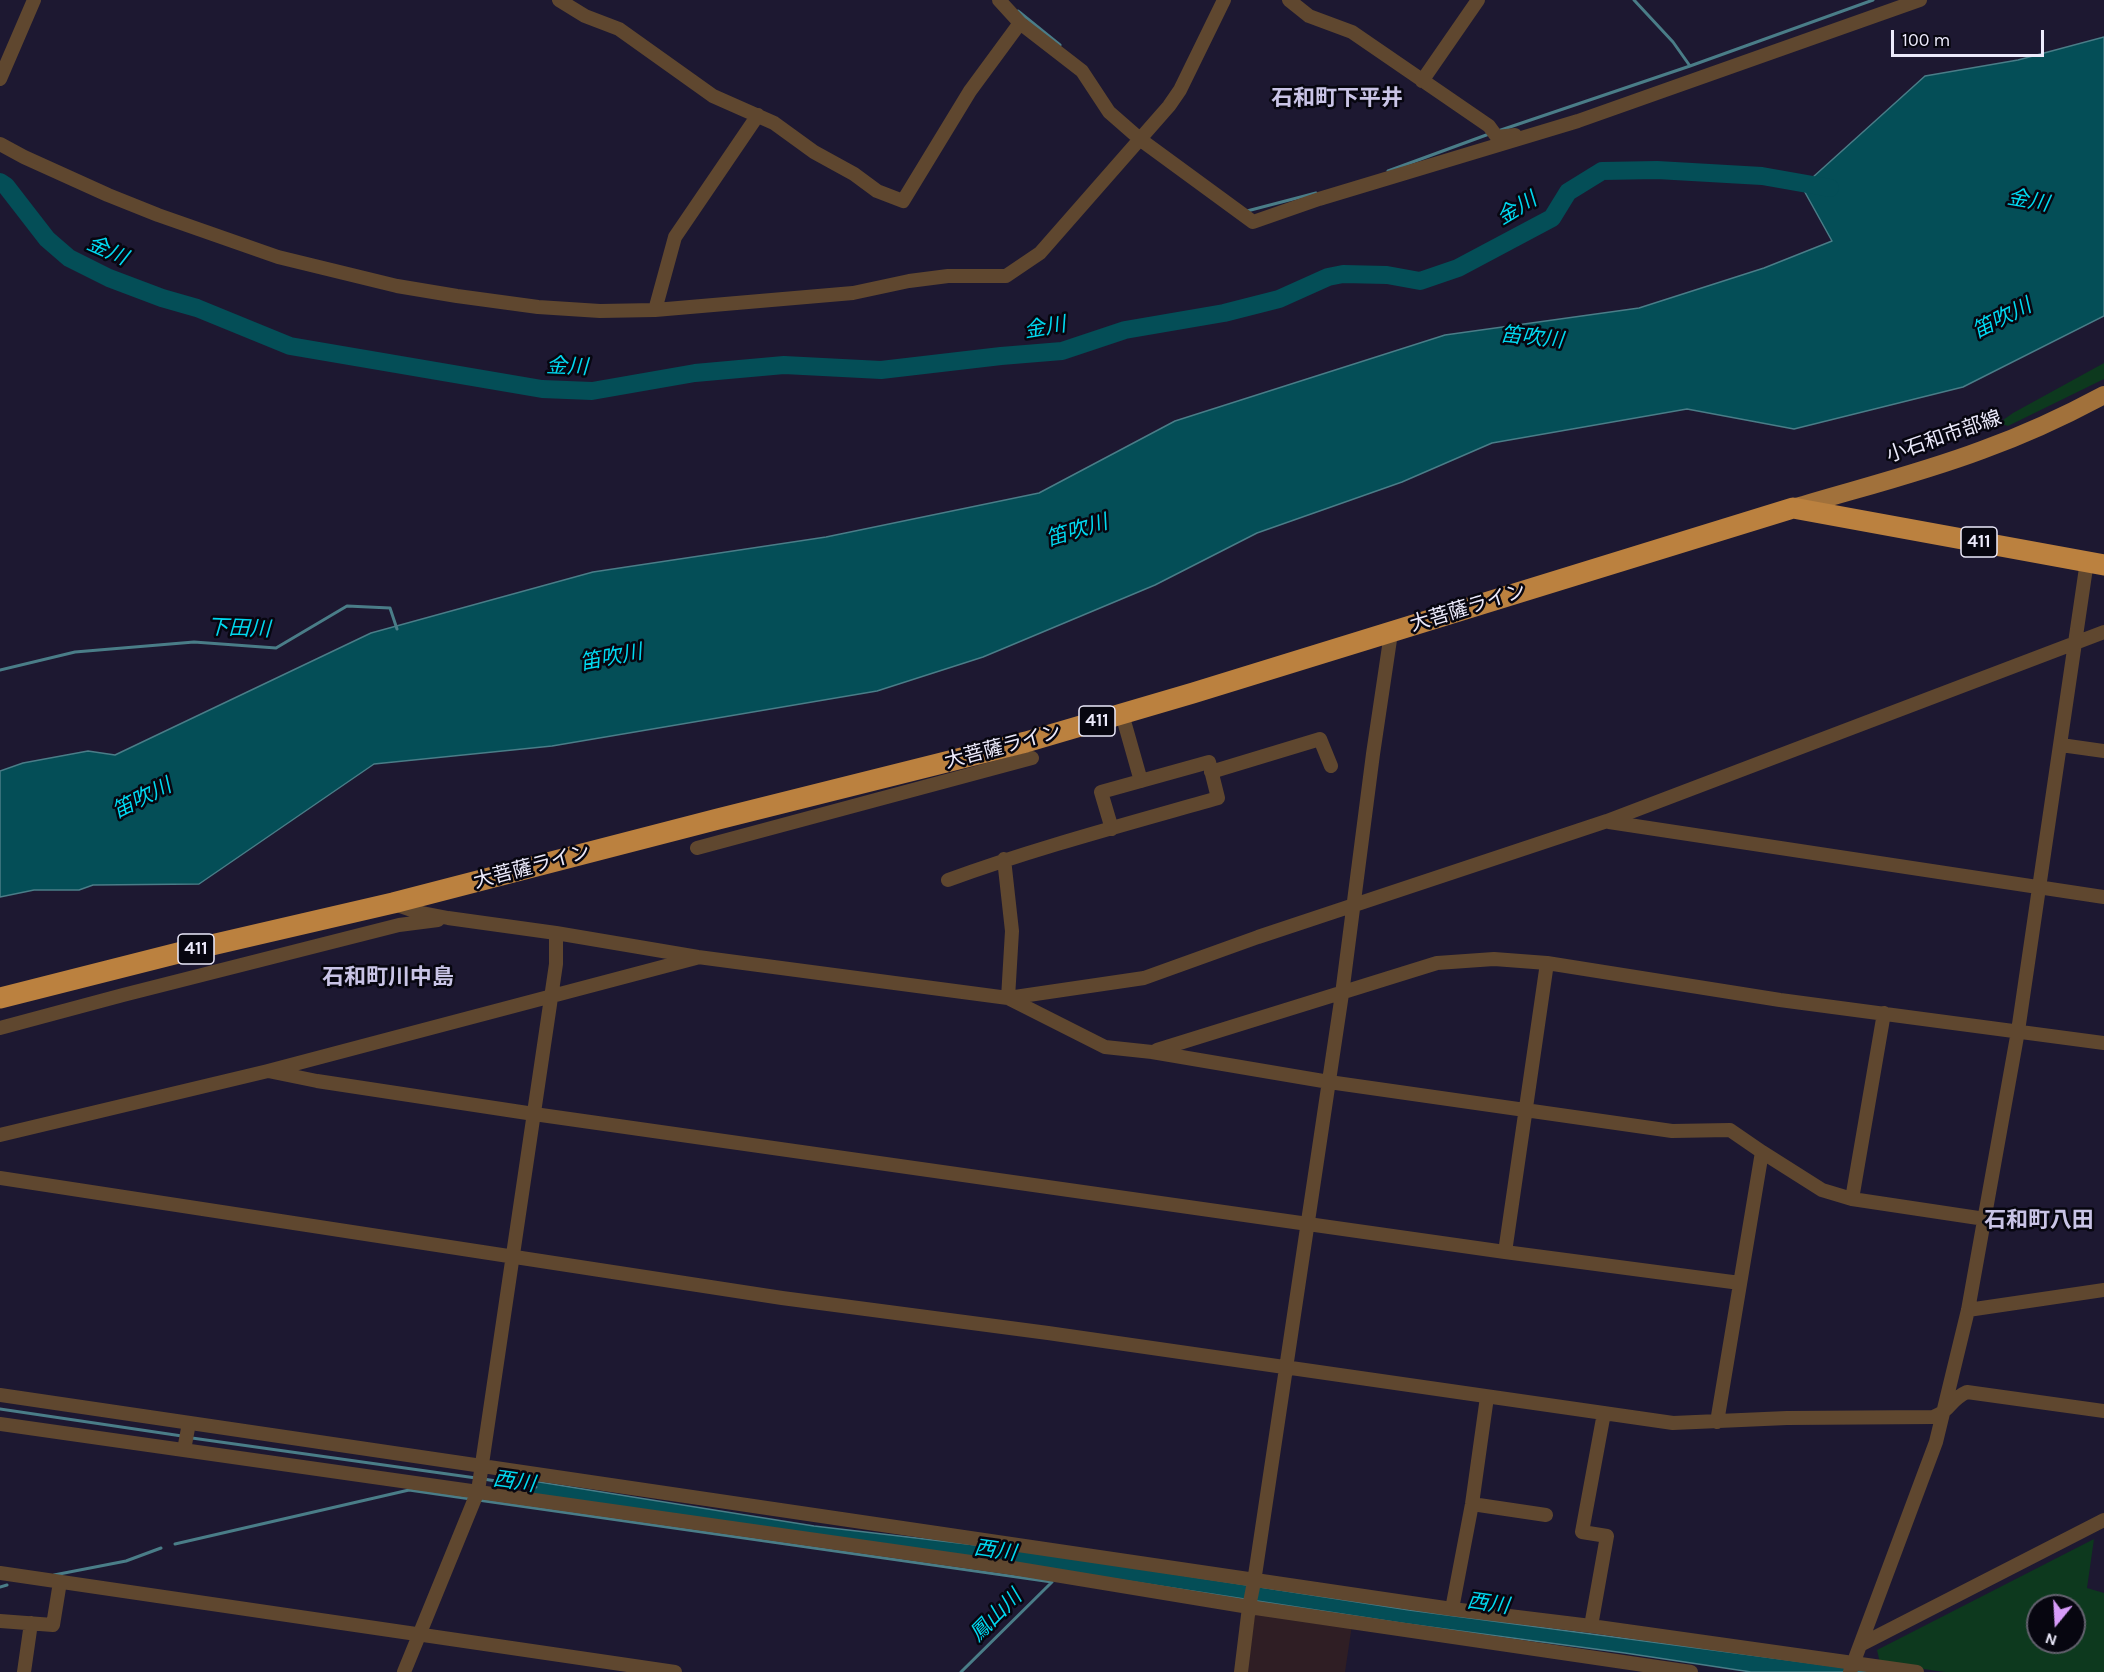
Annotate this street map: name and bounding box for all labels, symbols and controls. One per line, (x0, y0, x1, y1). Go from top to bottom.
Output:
scale bar (1894, 18, 2047, 56)
text: 100 m (1902, 29, 1950, 51)
district label: 石和町下平井 (1271, 86, 1403, 112)
water label: 金川 (2005, 185, 2051, 217)
water label: 金川 (1493, 187, 1541, 231)
water label: 金川 (83, 231, 131, 271)
water label: 笛吹川 (1968, 293, 2036, 345)
water label: 金川 (1022, 312, 1068, 344)
water label: 笛吹川 (1499, 322, 1565, 354)
water label: 金川 (546, 354, 588, 380)
street label: 小石和市部線 (1883, 406, 2005, 468)
water label: 笛吹川 (1043, 510, 1111, 552)
road number: 411 (1961, 527, 1997, 557)
street label: 大菩薩ライン (1407, 579, 1529, 637)
water label: 下田川 (207, 615, 271, 643)
water label: 笛吹川 (578, 640, 644, 676)
road number: 411 (1079, 706, 1115, 736)
street label: 大菩薩ライン (942, 720, 1064, 774)
water label: 笛吹川 (108, 773, 176, 825)
street label: 大菩薩ライン (471, 840, 593, 894)
road number: 411 (178, 934, 214, 964)
district label: 石和町川中島 (322, 965, 454, 991)
district label: 石和町八田 (1984, 1208, 2094, 1234)
water label: 西川 (491, 1467, 537, 1497)
water label: 西川 (972, 1536, 1018, 1566)
water label: 鳳山川 (965, 1585, 1027, 1647)
water label: 西川 (1465, 1589, 1511, 1619)
north arrow (2026, 1594, 2086, 1654)
text: N (2043, 1629, 2059, 1651)

